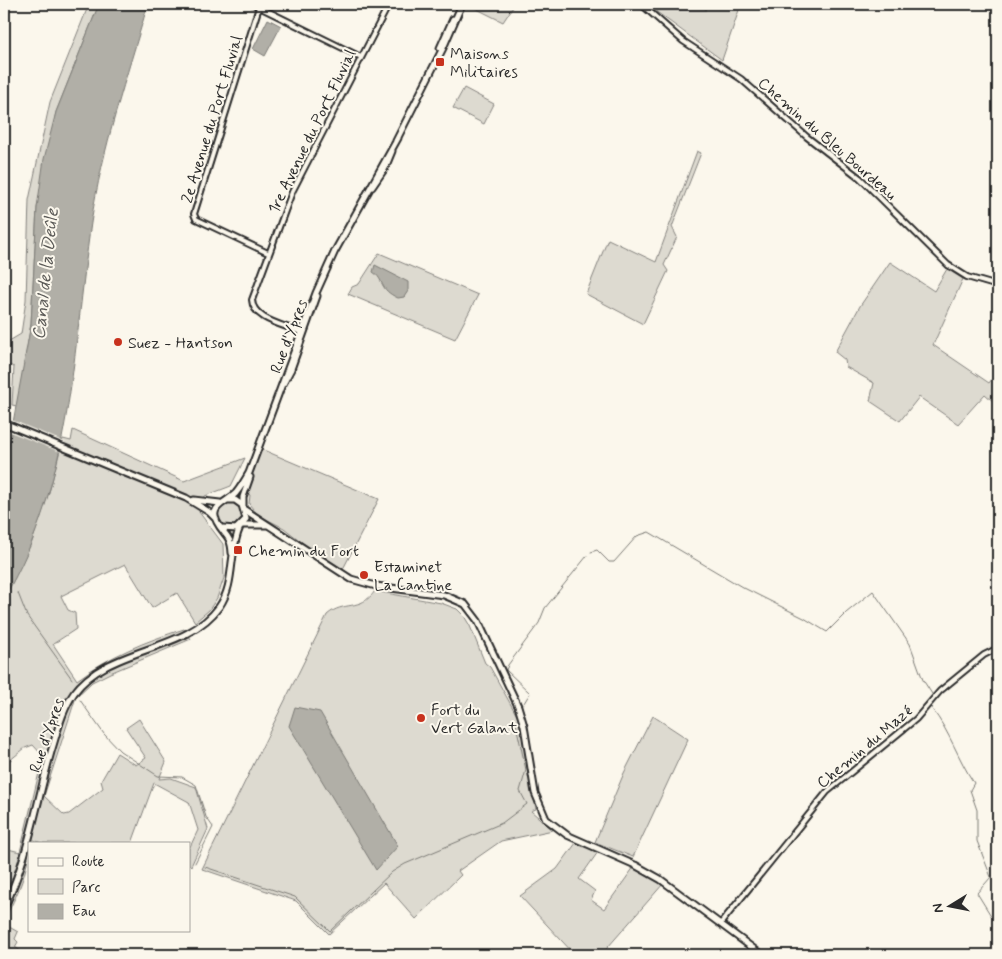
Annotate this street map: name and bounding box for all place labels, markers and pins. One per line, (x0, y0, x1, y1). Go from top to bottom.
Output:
place label: Maisons Militaires (450, 44, 518, 83)
marker: Maisons Militaires (434, 56, 446, 68)
place label: Suez - Hantson (128, 333, 233, 354)
marker: Suez - Hantson (112, 336, 124, 348)
place label: Chemin du Fort (248, 541, 359, 562)
marker: Chemin du Fort (232, 544, 244, 556)
place label: Estaminet La Cantine (374, 557, 452, 596)
marker: Estaminet La Cantine (358, 569, 370, 581)
place label: Fort du Vert Galant (431, 700, 519, 739)
marker: Fort du Vert Galant (415, 712, 427, 724)

